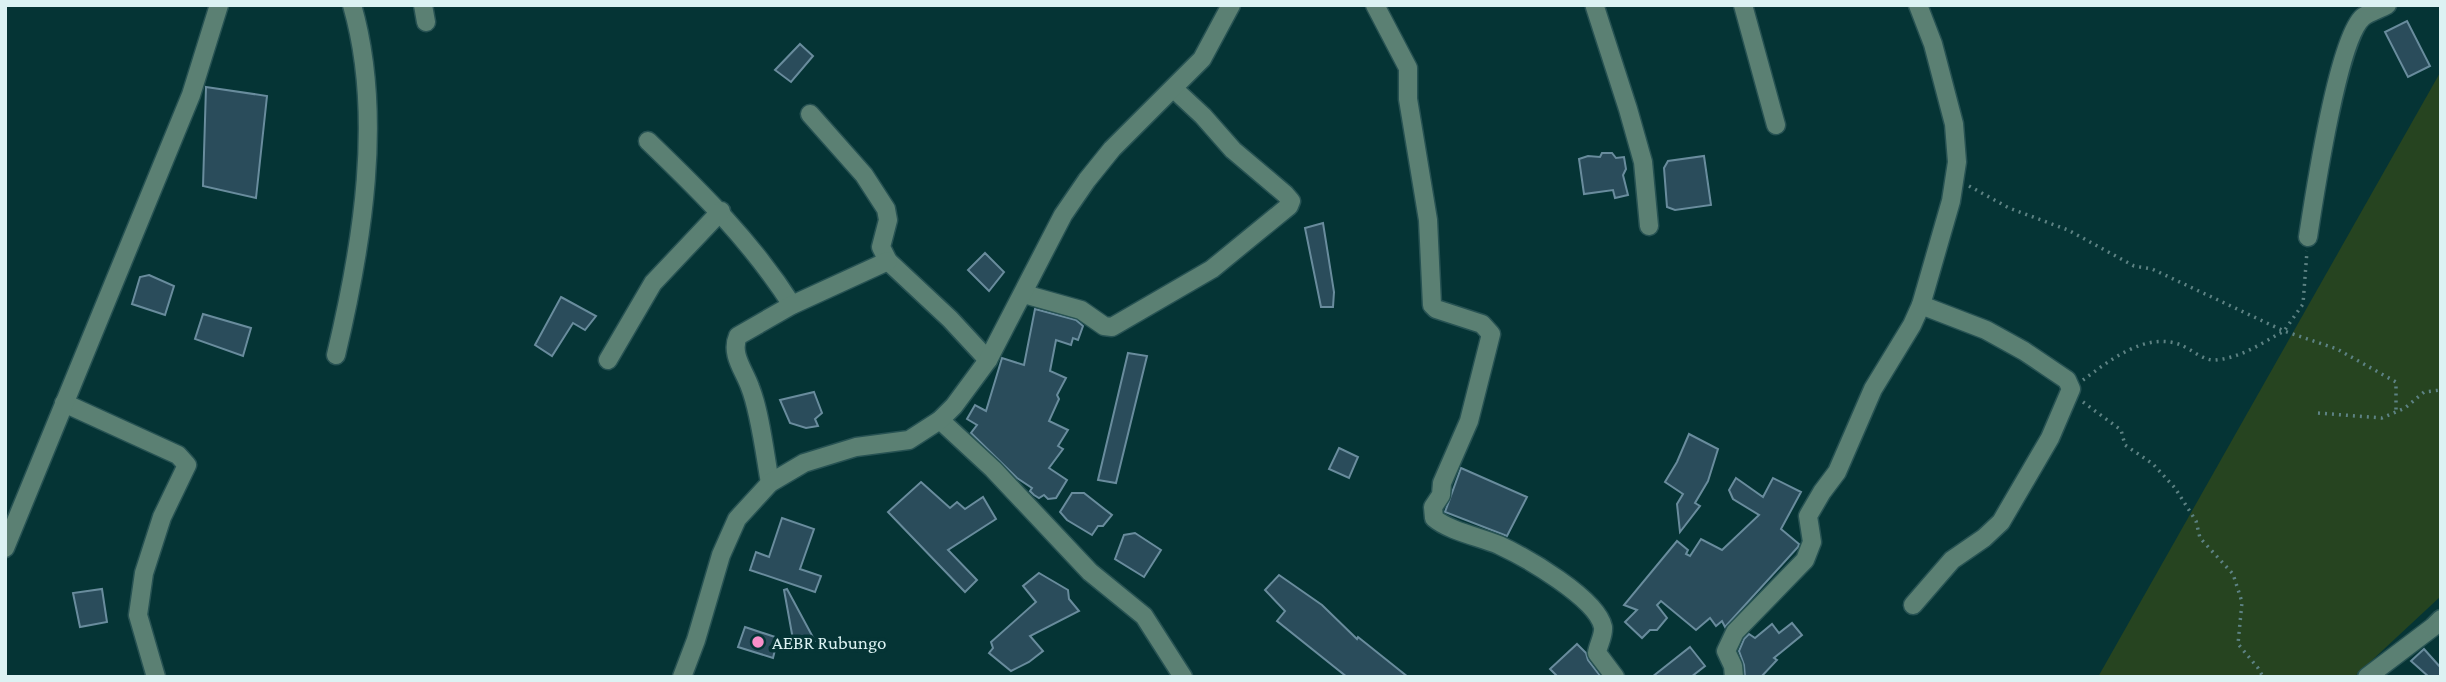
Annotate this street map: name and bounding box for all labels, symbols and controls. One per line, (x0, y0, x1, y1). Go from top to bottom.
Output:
place label: AEBR Rubungo (772, 632, 887, 653)
marker: AEBR Rubungo (750, 634, 766, 650)

